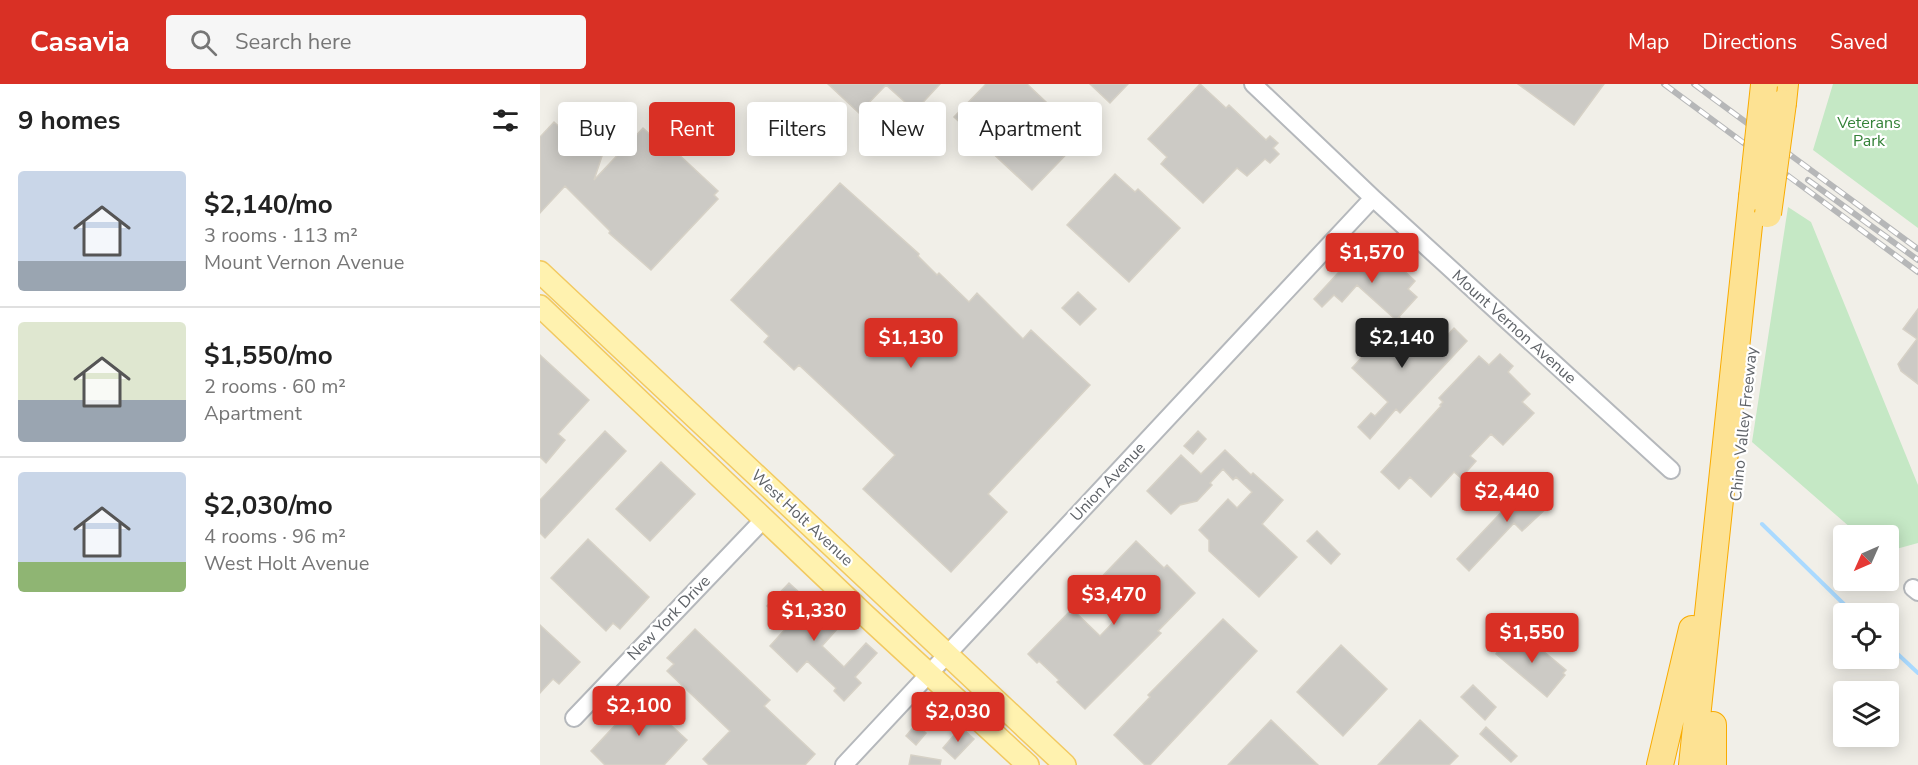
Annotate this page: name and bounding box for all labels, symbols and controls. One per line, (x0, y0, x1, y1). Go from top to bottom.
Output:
search box (166, 15, 586, 69)
text: Casavia (30, 23, 130, 61)
icon: search (187, 26, 220, 59)
text: Search here (235, 27, 352, 57)
text: Map (1628, 28, 1669, 56)
text: Directions (1702, 28, 1797, 56)
text: Saved (1830, 28, 1888, 56)
chip: Buy (558, 102, 637, 156)
chip: Rent (649, 102, 735, 156)
chip: Filters (747, 102, 847, 156)
chip: New (859, 102, 946, 156)
chip: Apartment (958, 102, 1102, 156)
text: 9 homes (18, 103, 120, 138)
icon: filters (489, 104, 522, 137)
park label: Veterans Park (1836, 112, 1901, 152)
text: $2,140/mo (204, 187, 333, 222)
icon: home (66, 195, 138, 267)
text: 3 rooms · 113 m² (204, 222, 358, 249)
pin: $1,570 (1323, 233, 1421, 284)
text: $1,570 (1340, 239, 1404, 266)
text: Mount Vernon Avenue (204, 249, 404, 276)
street label: Mount Vernon Avenue (1447, 265, 1581, 389)
pin: $1,130 (862, 318, 960, 369)
pin: $2,140 (1353, 318, 1451, 369)
text: $1,130 (879, 324, 943, 351)
text: $2,140 (1370, 324, 1434, 351)
text: $1,550/mo (204, 338, 333, 373)
street label: Chino Valley Freeway (1725, 345, 1763, 502)
icon: home (66, 346, 138, 418)
text: 2 rooms · 60 m² (204, 373, 346, 400)
text: Apartment (204, 400, 302, 427)
street label: Union Avenue (1066, 438, 1150, 526)
street label: West Holt Avenue (746, 465, 858, 571)
pin: $2,440 (1458, 472, 1556, 523)
text: $2,440 (1475, 478, 1539, 505)
text: $2,030/mo (204, 488, 333, 523)
icon: home (66, 496, 138, 568)
text: 4 rooms · 96 m² (204, 523, 346, 550)
north arrow (1833, 525, 1899, 591)
map controls (1833, 525, 1899, 747)
text: West Holt Avenue (204, 550, 369, 577)
street label: New York Drive (623, 571, 715, 665)
pin: $3,470 (1065, 575, 1163, 626)
text: $3,470 (1082, 581, 1146, 608)
pin: $1,330 (765, 591, 863, 642)
text: $1,330 (782, 597, 846, 624)
button: locate (1833, 603, 1899, 669)
pin: $1,550 (1483, 613, 1581, 664)
text: $1,550 (1500, 619, 1564, 646)
button: layers (1833, 681, 1899, 747)
pin: $2,100 (590, 686, 688, 737)
text: $2,100 (607, 692, 671, 719)
pin: $2,030 (909, 692, 1007, 743)
text: $2,030 (926, 698, 990, 725)

